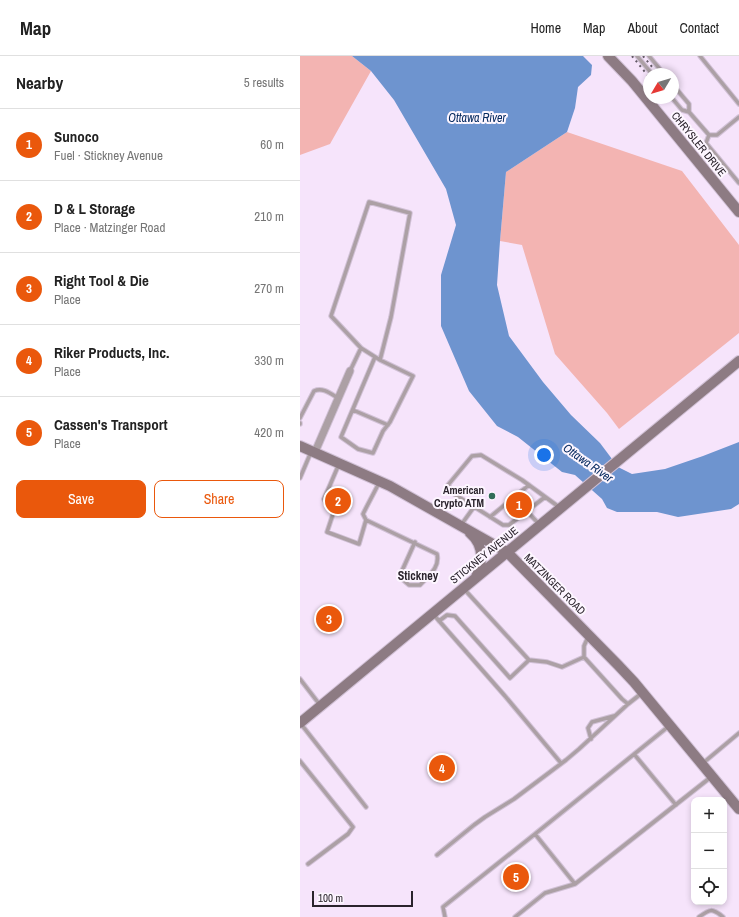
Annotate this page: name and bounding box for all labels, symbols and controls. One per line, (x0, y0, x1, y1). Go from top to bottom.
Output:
text: Map (20, 15, 51, 41)
text: Home (530, 19, 561, 37)
text: Map (583, 19, 605, 37)
text: About (627, 19, 657, 37)
text: Contact (679, 19, 719, 37)
north arrow (643, 68, 679, 104)
text: Nearby (16, 71, 63, 94)
text: 5 results (244, 74, 284, 91)
street label: CHRYSLER DRIVE (669, 109, 729, 179)
water label: Ottawa River (448, 110, 506, 126)
text: Sunoco (54, 126, 99, 147)
text: 1 (26, 136, 32, 153)
text: 60 m (260, 136, 284, 153)
text: Fuel · Stickney Avenue (54, 147, 163, 164)
text: D & L Storage (54, 198, 135, 219)
text: 2 (26, 208, 32, 225)
text: 210 m (254, 208, 284, 225)
text: Place · Matzinger Road (54, 219, 165, 236)
text: Right Tool & Die (54, 270, 149, 291)
text: 3 (26, 280, 32, 297)
text: 270 m (254, 280, 284, 297)
text: Place (54, 291, 81, 308)
text: Riker Products, Inc. (54, 342, 170, 363)
text: 4 (26, 352, 32, 369)
text: 330 m (254, 352, 284, 369)
text: Place (54, 363, 81, 380)
text: Cassen's Transport (54, 414, 168, 435)
text: 5 (26, 424, 32, 441)
text: 420 m (254, 424, 284, 441)
text: Place (54, 435, 81, 452)
water label: Ottawa River (560, 440, 617, 486)
your location (534, 445, 554, 465)
button: Save (16, 480, 146, 518)
button: Share (154, 480, 284, 518)
place label: American Crypto ATM (434, 483, 484, 510)
pin: 2 (325, 486, 351, 516)
pin: 1 (506, 490, 532, 520)
marker: American Crypto ATM (487, 491, 497, 501)
street label: STICKNEY AVENUE (447, 523, 521, 587)
street label: MATZINGER ROAD (521, 550, 589, 618)
district label: Stickney (398, 568, 439, 584)
pin: 3 (316, 604, 342, 634)
pin: 4 (429, 753, 455, 783)
map controls (691, 797, 727, 905)
button: + (691, 797, 727, 833)
button: − (691, 833, 727, 869)
pin: 5 (503, 862, 529, 892)
button: locate (691, 869, 727, 905)
scale bar (312, 889, 413, 908)
text: 100 m (318, 891, 343, 905)

